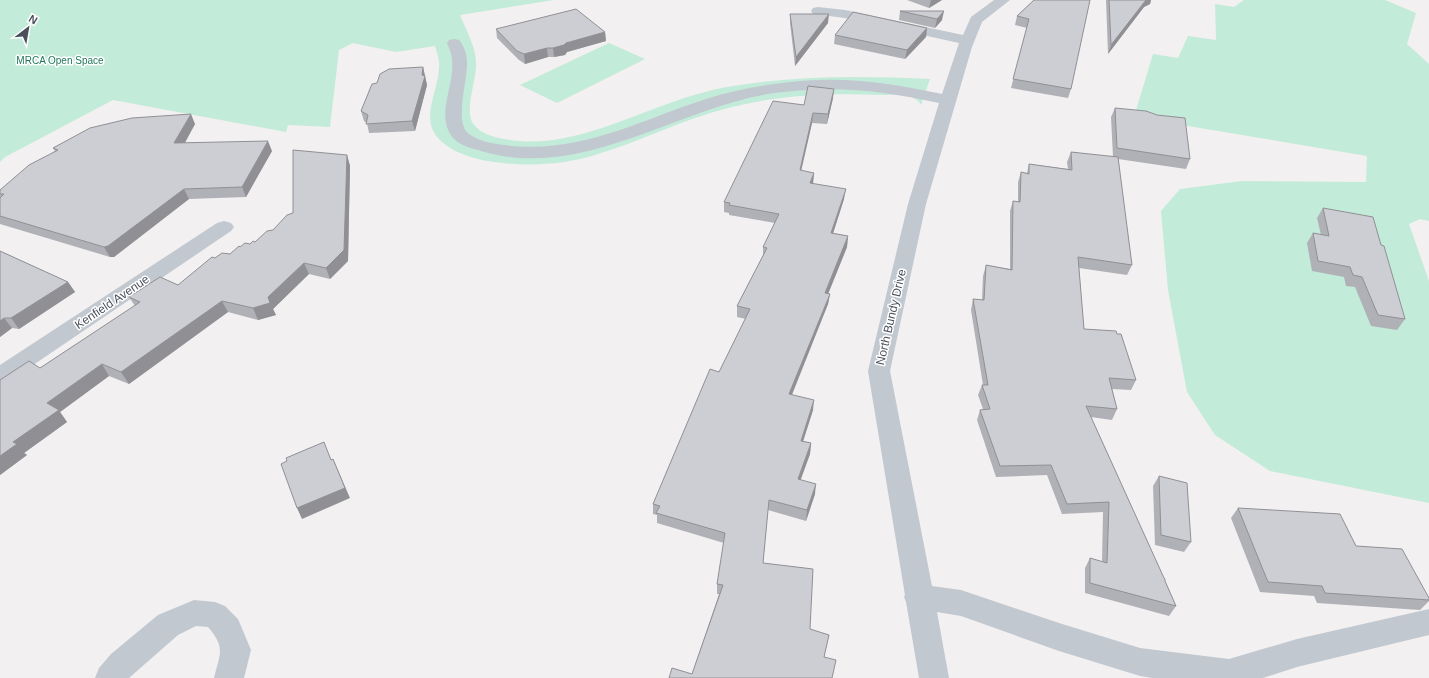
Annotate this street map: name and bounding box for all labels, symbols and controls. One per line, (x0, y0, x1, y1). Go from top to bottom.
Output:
north arrow (8, 8, 48, 48)
text: N (27, 12, 40, 27)
park label: MRCA Open Space (16, 55, 104, 66)
street label: North Bundy Drive (873, 267, 909, 366)
street label: Kenfield Avenue (72, 272, 152, 332)

